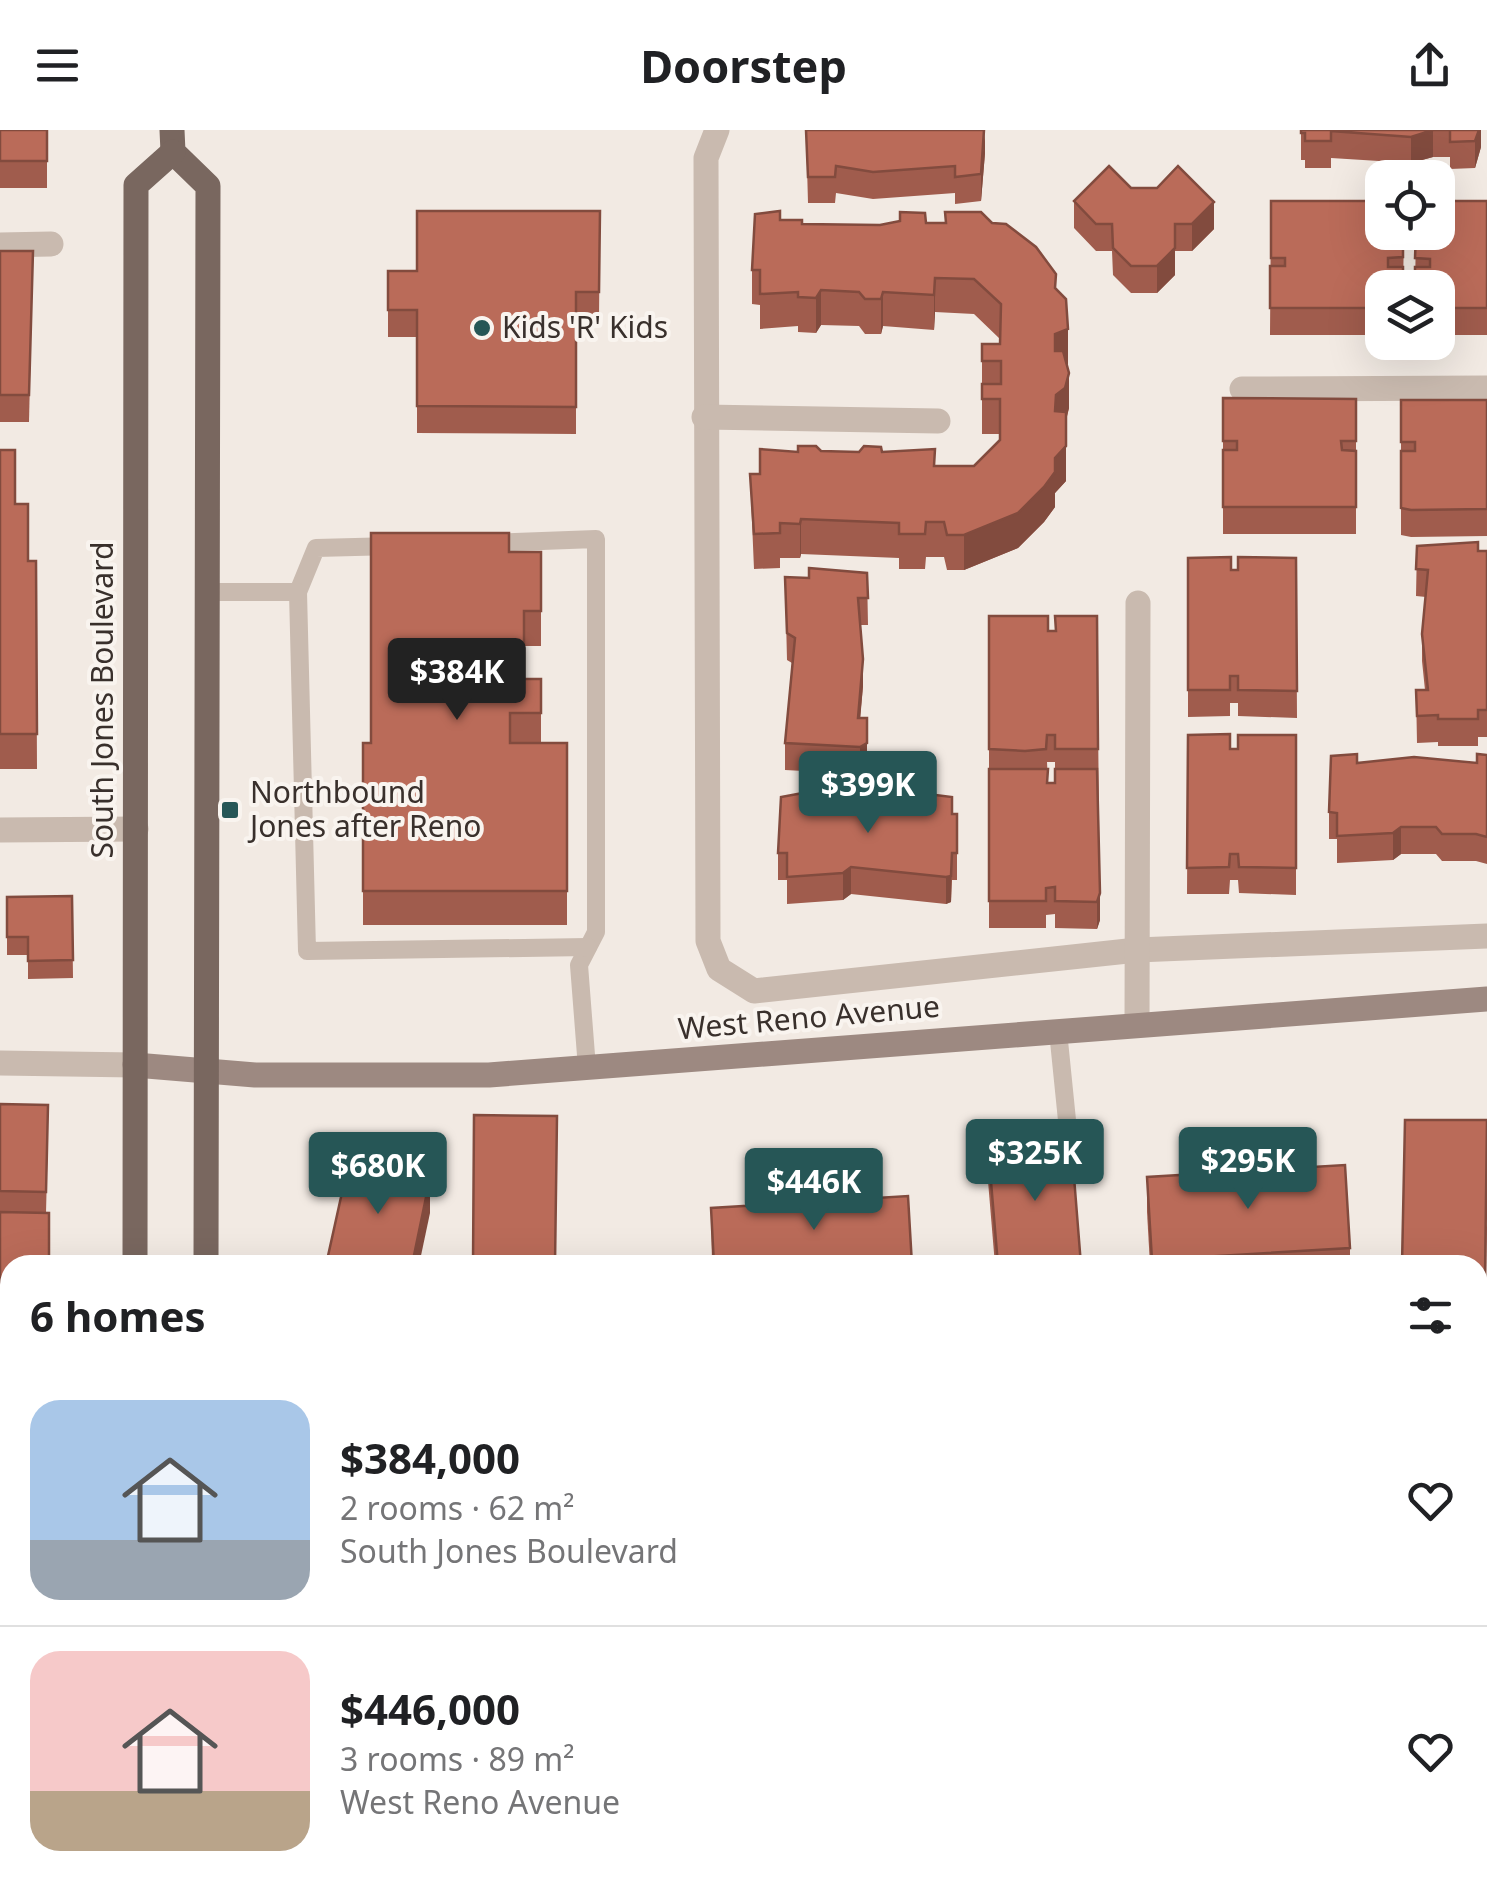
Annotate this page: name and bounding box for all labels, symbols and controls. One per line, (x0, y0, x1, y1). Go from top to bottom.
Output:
text: Doorstep (640, 35, 847, 96)
icon: menu (30, 38, 85, 93)
icon: share (1402, 38, 1457, 93)
map controls (1365, 160, 1455, 360)
button: locate (1365, 160, 1455, 250)
button: layers (1365, 270, 1455, 360)
place label: Kids 'R' Kids (502, 306, 668, 347)
marker: Kids 'R' Kids (471, 317, 493, 339)
street label: South Jones Boulevard (81, 542, 122, 858)
pin: $384K (387, 638, 527, 723)
text: $384K (410, 649, 504, 692)
pin: $399K (798, 751, 938, 836)
text: $399K (821, 762, 915, 805)
place label: Northbound Jones after Reno (247, 771, 481, 846)
marker: Northbound Jones after Reno (219, 799, 241, 821)
street label: West Reno Avenue (676, 985, 941, 1048)
pin: $325K (965, 1119, 1105, 1204)
pin: $295K (1178, 1127, 1318, 1212)
text: $325K (988, 1130, 1082, 1173)
pin: $680K (308, 1132, 448, 1217)
text: $295K (1201, 1138, 1295, 1181)
text: $680K (331, 1143, 425, 1186)
pin: $446K (744, 1148, 884, 1233)
text: $446K (767, 1159, 861, 1202)
text: 6 homes (30, 1287, 206, 1344)
icon: filters (1403, 1288, 1458, 1343)
text: $384,000 (340, 1429, 520, 1486)
icon: home (110, 1440, 230, 1560)
icon: heart (1403, 1473, 1458, 1528)
text: 2 rooms · 62 m² (340, 1486, 574, 1529)
text: South Jones Boulevard (340, 1529, 678, 1572)
text: $446,000 (340, 1680, 520, 1737)
icon: home (110, 1691, 230, 1811)
icon: heart (1403, 1724, 1458, 1779)
text: 3 rooms · 89 m² (340, 1737, 574, 1780)
text: West Reno Avenue (340, 1780, 620, 1823)

